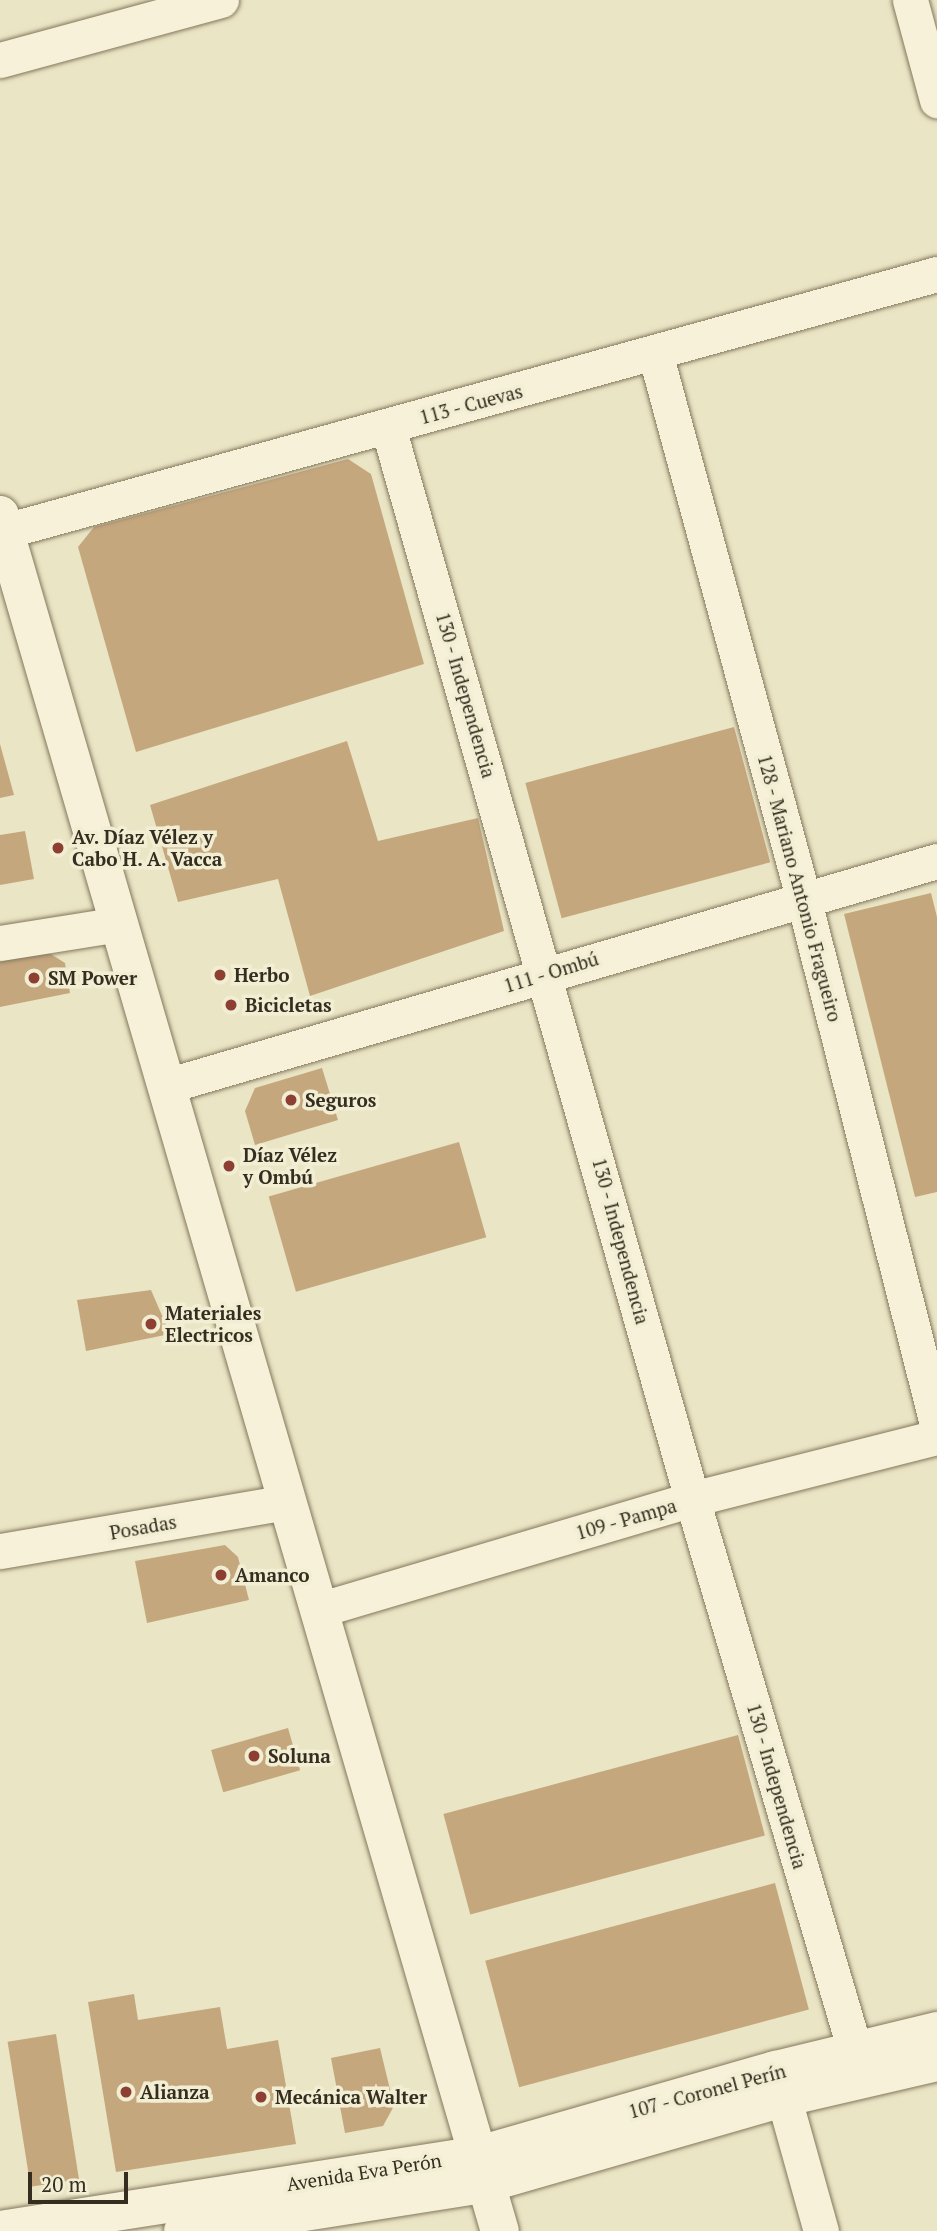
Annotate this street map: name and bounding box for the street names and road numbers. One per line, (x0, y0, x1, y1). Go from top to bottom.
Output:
street label: 113 - Cuevas (416, 379, 526, 429)
street label: 130 - Independencia (431, 609, 501, 781)
street label: 128 - Mariano Antonio Fragueiro (753, 751, 847, 1025)
street label: 111 - Ombú (500, 947, 602, 997)
street label: 130 - Independencia (588, 1155, 654, 1327)
street label: 109 - Pampa (572, 1494, 680, 1544)
street label: Posadas (108, 1510, 178, 1544)
street label: 130 - Independencia (742, 1700, 812, 1872)
street label: 107 - Coronel Perín (625, 2059, 789, 2123)
street label: Avenida Eva Perón (285, 2148, 443, 2196)

